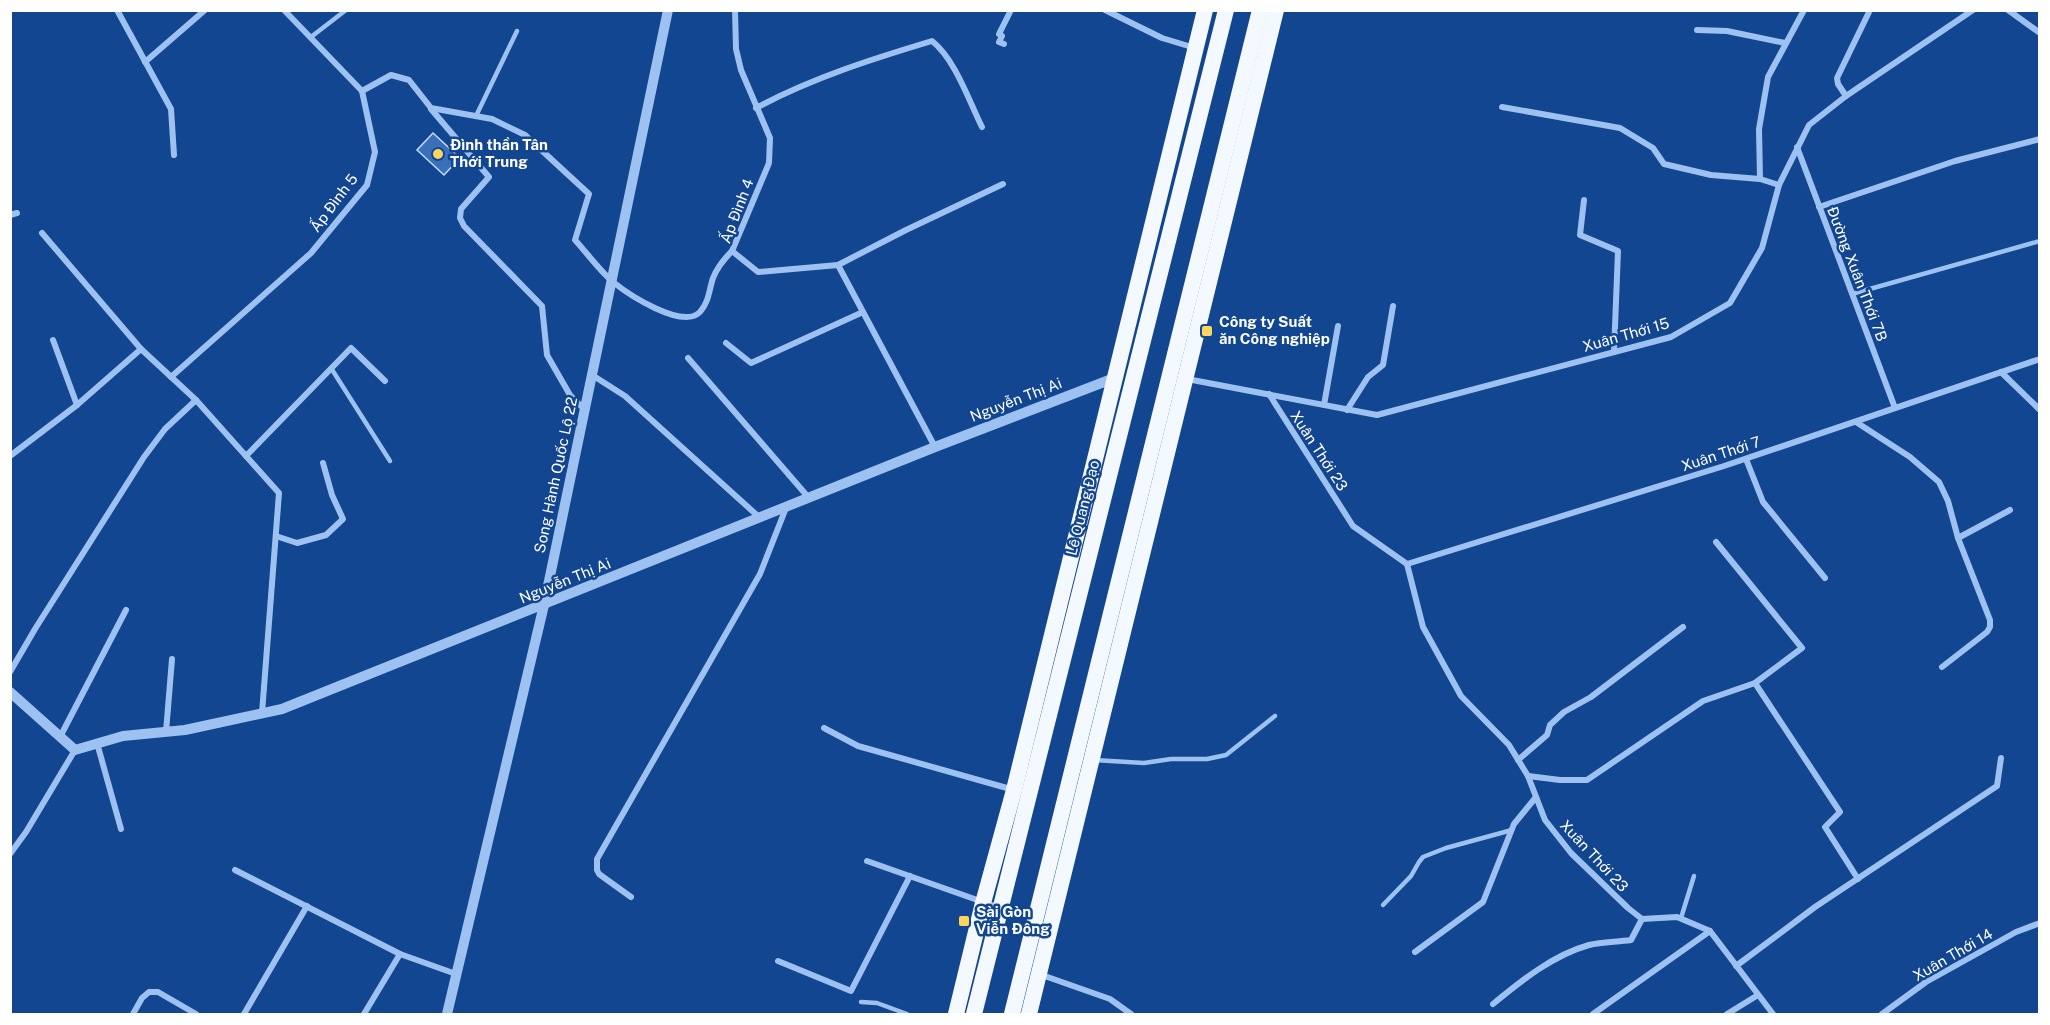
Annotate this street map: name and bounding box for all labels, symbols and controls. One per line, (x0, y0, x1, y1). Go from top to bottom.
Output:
place label: Đình thần Tân Thới Trung (450, 136, 548, 170)
marker: Đình thần Tân Thới Trung (431, 147, 445, 161)
street label: Ấp Đình 5 (305, 169, 361, 235)
street label: Ấp Đình 4 (715, 175, 757, 246)
street label: Đường Xuân Thới 7B (1824, 204, 1891, 344)
place label: Công ty Suất ăn Công nghiệp (1219, 313, 1330, 347)
street label: Xuân Thới 15 (1581, 314, 1671, 355)
marker: Công ty Suất ăn Công nghiệp (1200, 324, 1214, 338)
street label: Nguyễn Thị Ai (968, 374, 1064, 425)
street label: Song Hành Quốc Lộ 22 (531, 395, 580, 555)
street label: Xuân Thới 23 (1287, 408, 1352, 494)
street label: Xuân Thới 7 (1679, 433, 1763, 474)
street label: Lê Quang Đạo (1062, 458, 1103, 557)
street label: Nguyễn Thị Ai (517, 554, 613, 607)
street label: Xuân Thới 23 (1557, 816, 1632, 895)
place label: Sài Gòn Viễn Đông (976, 903, 1050, 937)
marker: Sài Gòn Viễn Đông (957, 914, 971, 928)
street label: Xuân Thới 14 (1910, 925, 1995, 984)

